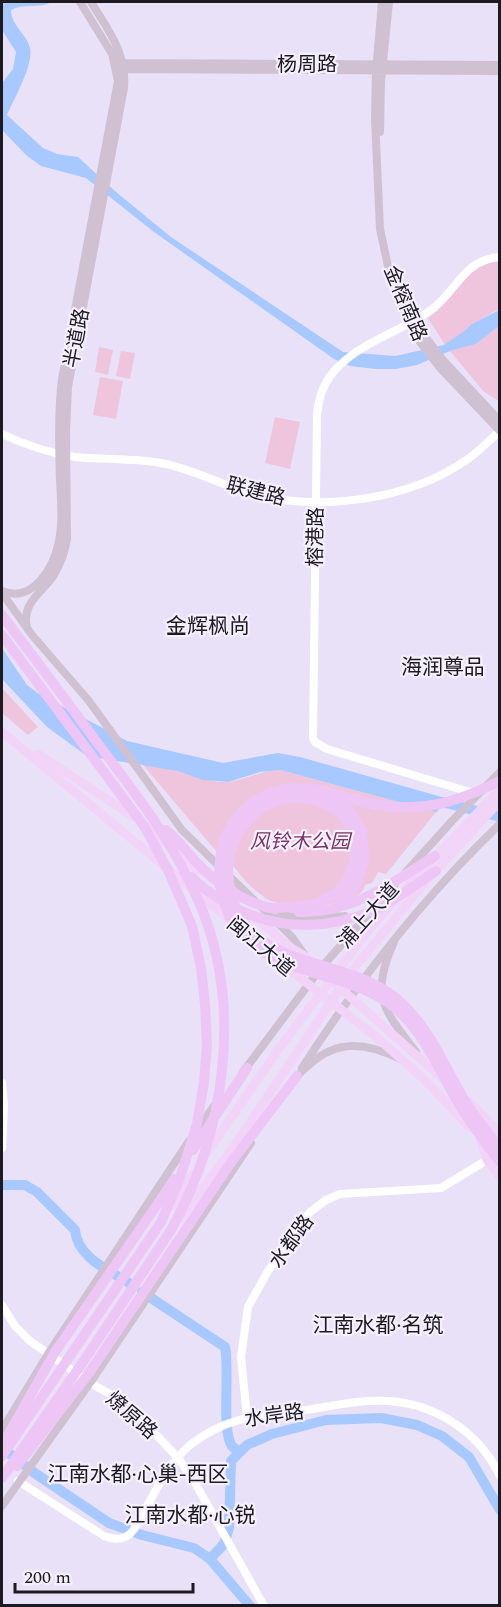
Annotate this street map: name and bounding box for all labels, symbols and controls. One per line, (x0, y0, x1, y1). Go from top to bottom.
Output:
street label: 杨周路 (277, 50, 337, 80)
street label: 金榕南路 (376, 261, 435, 346)
street label: 半道路 (57, 306, 97, 371)
street label: 联建路 (223, 470, 288, 514)
street label: 榕港路 (300, 507, 332, 567)
district label: 金辉枫尚 (166, 611, 250, 643)
district label: 海润尊品 (401, 652, 485, 684)
park label: 风铃木公园 (250, 827, 353, 857)
street label: 浦上大道 (331, 876, 407, 955)
street label: 闽江大道 (220, 910, 301, 984)
street label: 水都路 (262, 1209, 322, 1275)
district label: 江南水都·名筑 (312, 1310, 444, 1342)
street label: 燎原路 (99, 1385, 164, 1447)
street label: 水岸路 (242, 1397, 306, 1435)
district label: 江南水都·心巢-西区 (47, 1459, 229, 1491)
district label: 江南水都·心锐 (124, 1500, 256, 1532)
scale bar (15, 1556, 194, 1594)
text: 200 m (24, 1564, 71, 1591)

